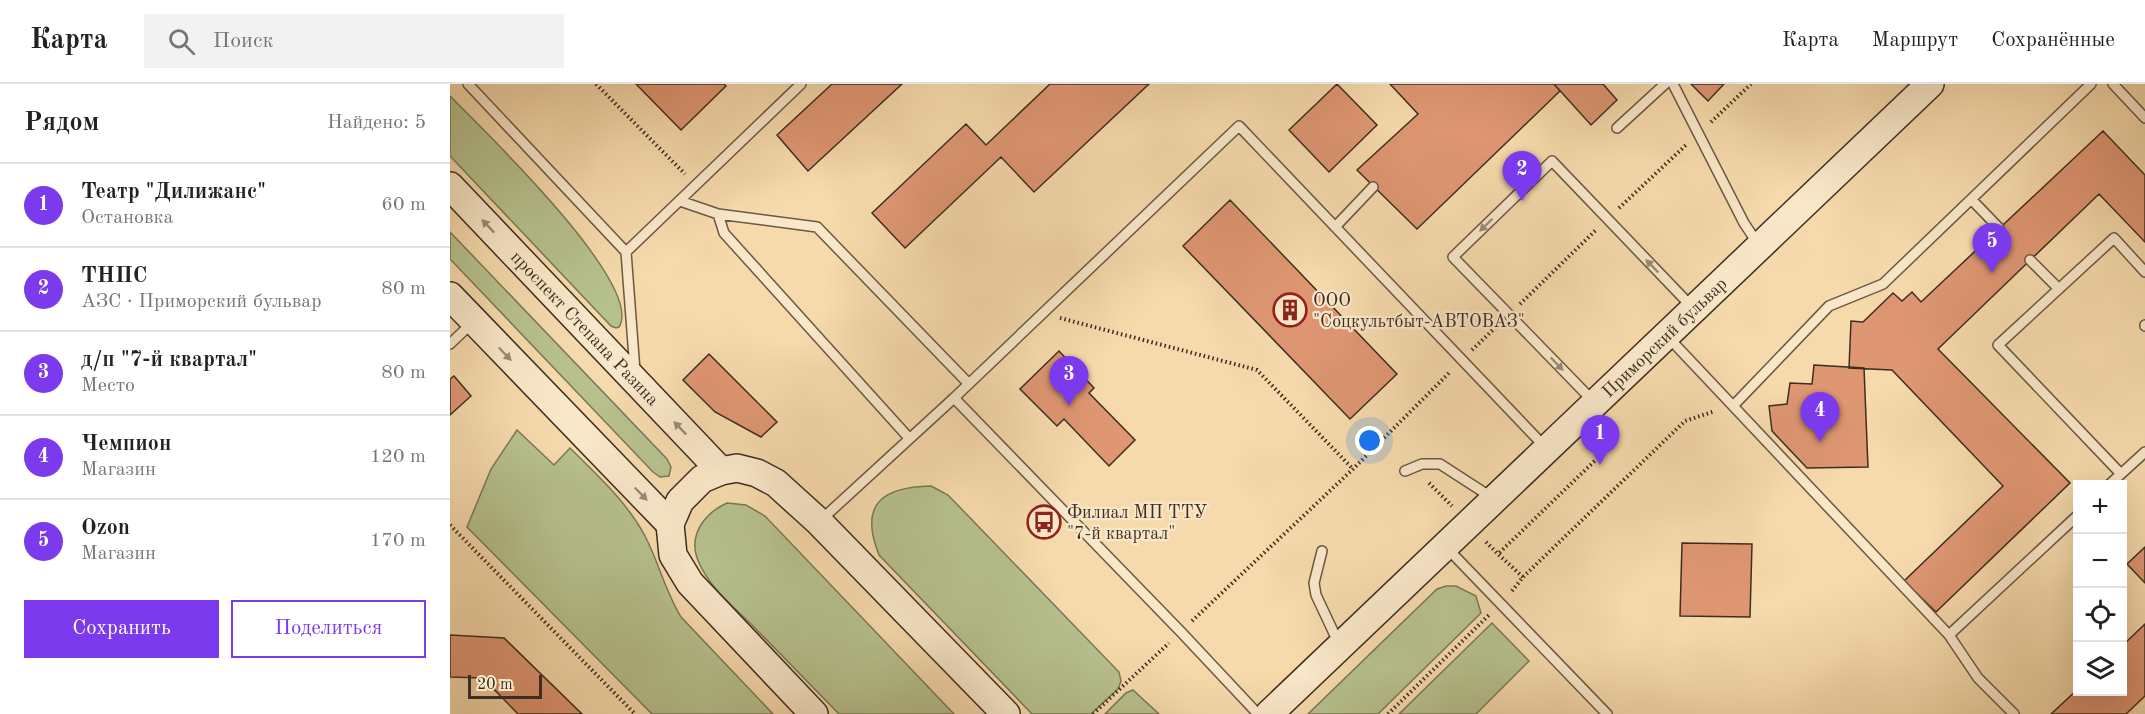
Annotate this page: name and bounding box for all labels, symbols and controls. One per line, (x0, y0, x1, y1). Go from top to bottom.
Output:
search box (144, 14, 564, 68)
icon: search (165, 25, 198, 58)
text: Карта (30, 27, 108, 55)
text: Поиск (213, 30, 274, 52)
text: Карта (1782, 30, 1839, 51)
text: Маршрут (1872, 30, 1958, 51)
text: Сохранённые (1991, 30, 2115, 51)
text: Рядом (24, 110, 99, 136)
text: Найдено: 5 (327, 113, 426, 133)
pin: 2 (1502, 152, 1542, 201)
text: Театр "Дилижанс" (81, 181, 266, 203)
text: 1 (38, 195, 49, 215)
text: 60 m (381, 195, 426, 215)
text: Остановка (81, 208, 173, 228)
one-way arrow (1479, 218, 1493, 232)
one-way arrow (481, 219, 495, 234)
pin: 5 (1972, 224, 2012, 273)
street label: проспект Степана Разина (507, 248, 662, 410)
one-way arrow (1646, 259, 1660, 273)
text: ТНПС (81, 265, 147, 287)
street label: Приморский бульвар (1599, 275, 1731, 401)
text: 2 (38, 279, 49, 299)
text: 80 m (381, 279, 426, 299)
text: АЗС · Приморский бульвар (81, 292, 322, 312)
building icon: ООО "Соцкультбыт-АВТОВАЗ" (1272, 292, 1308, 328)
place label: ООО "Соцкультбыт-АВТОВАЗ" (1313, 292, 1525, 331)
one-way arrow (498, 346, 512, 361)
text: д/п "7-й квартал" (81, 349, 257, 371)
pin: 3 (1050, 356, 1088, 406)
one-way arrow (1549, 357, 1563, 371)
text: 3 (38, 363, 49, 383)
text: 80 m (381, 363, 426, 383)
text: Место (81, 376, 135, 396)
pin: 4 (1800, 392, 1840, 442)
pin: 1 (1580, 416, 1620, 465)
one-way arrow (674, 422, 688, 436)
your location (1355, 426, 1384, 455)
text: Чемпион (81, 433, 171, 455)
text: 4 (38, 447, 49, 467)
text: 120 m (370, 447, 426, 467)
text: Магазин (81, 460, 156, 480)
map controls (2073, 480, 2127, 696)
button: + (2073, 480, 2127, 534)
one-way arrow (633, 486, 647, 500)
bus stop icon: Филиал МП ТТУ "7-й квартал" (1026, 504, 1062, 540)
place label: Филиал МП ТТУ "7-й квартал" (1067, 504, 1208, 543)
text: Ozon (81, 517, 130, 539)
text: 5 (38, 531, 49, 551)
text: 170 m (370, 531, 426, 551)
button: − (2073, 534, 2127, 588)
text: Магазин (81, 544, 156, 564)
button: locate (2073, 588, 2127, 642)
button: Сохранить (24, 600, 219, 658)
button: Поделиться (231, 600, 426, 658)
button: layers (2073, 642, 2127, 696)
scale bar (468, 672, 542, 700)
text: 20 m (477, 677, 513, 693)

